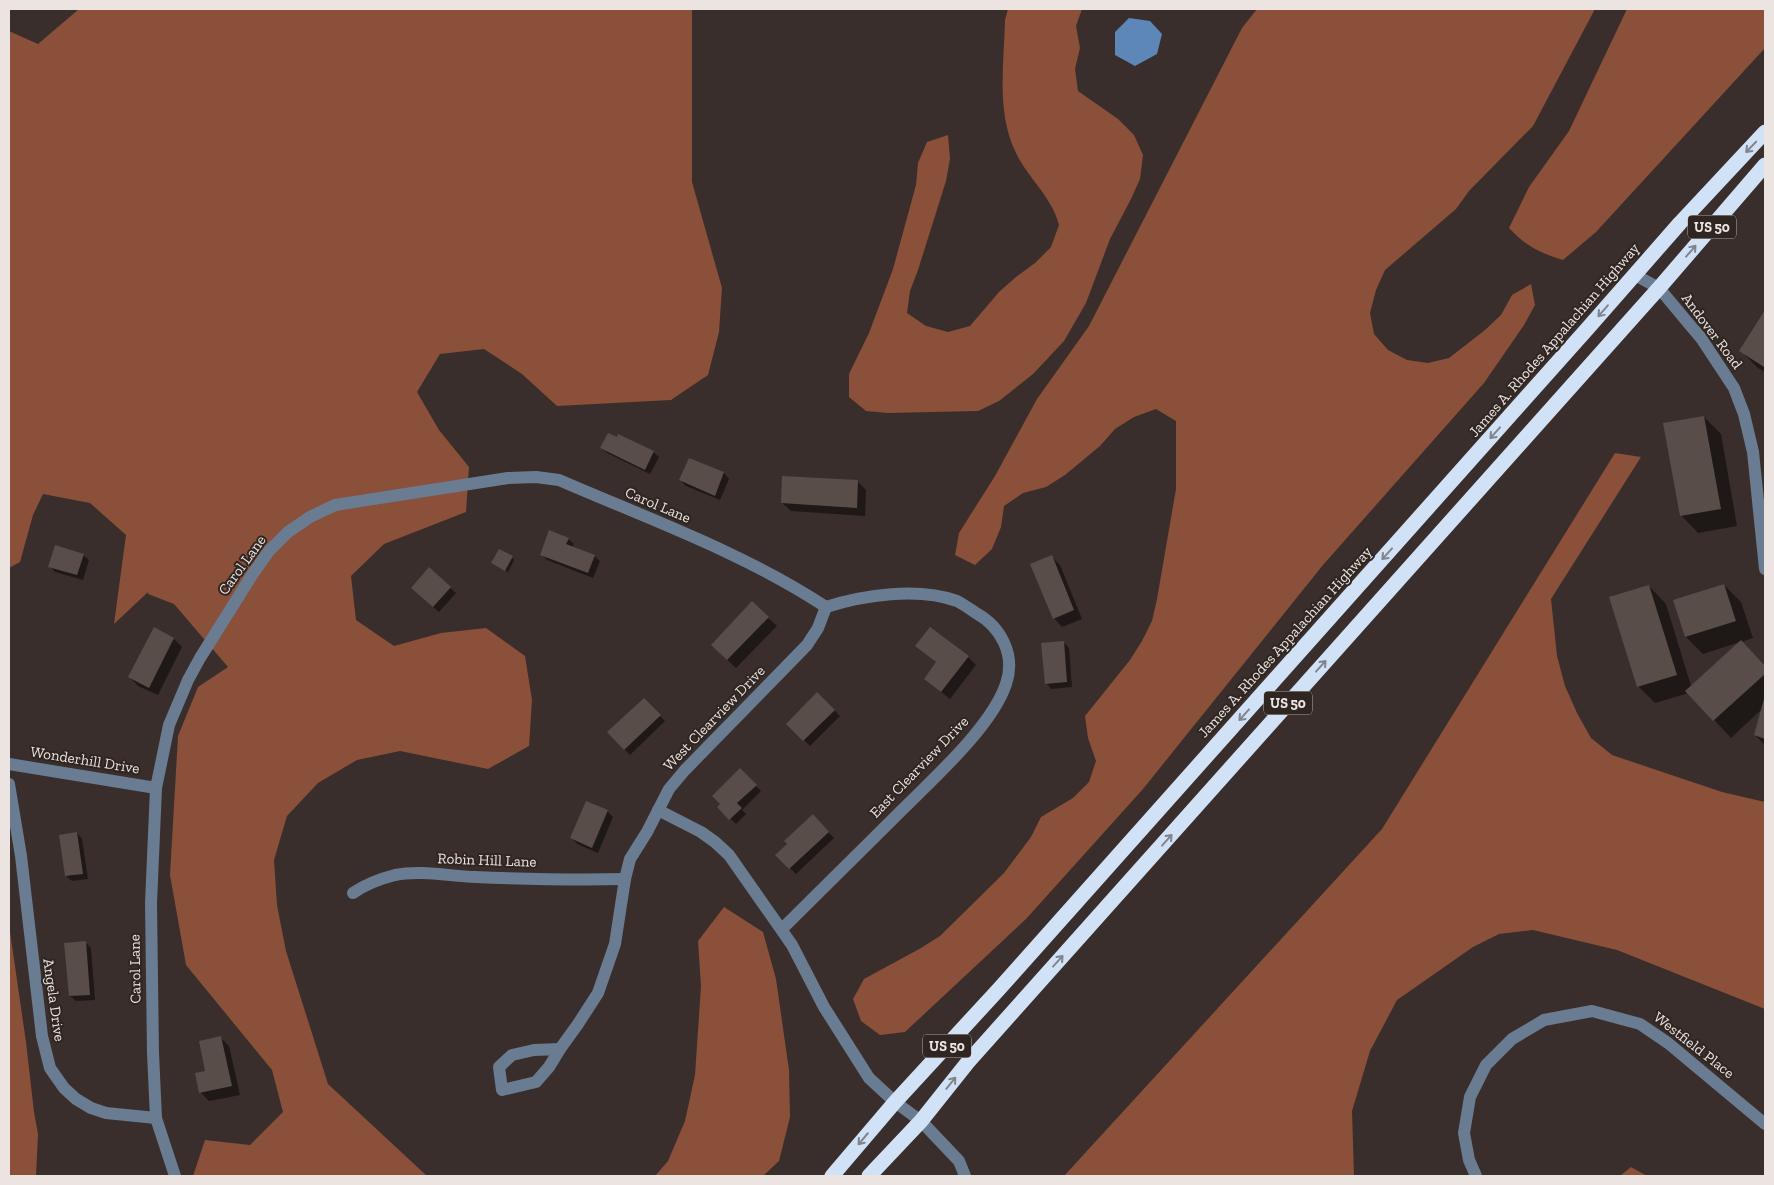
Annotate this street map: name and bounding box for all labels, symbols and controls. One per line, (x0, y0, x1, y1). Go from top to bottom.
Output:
one-way arrow (1745, 141, 1757, 153)
road number: US 50 (1688, 216, 1736, 238)
street label: James A. Rhodes Appalachian Highway (1465, 239, 1643, 441)
one-way arrow (1685, 245, 1696, 258)
street label: Andover Road (1678, 290, 1747, 373)
one-way arrow (1597, 305, 1609, 318)
one-way arrow (1489, 426, 1501, 439)
street label: Carol Lane (623, 483, 693, 527)
street label: Carol Lane (214, 532, 270, 598)
street label: James A. Rhodes Appalachian Highway (1194, 542, 1376, 741)
one-way arrow (1381, 548, 1393, 561)
one-way arrow (1316, 660, 1327, 673)
street label: West Clearview Drive (659, 662, 769, 774)
road number: US 50 (1264, 691, 1312, 714)
one-way arrow (1238, 708, 1250, 721)
street label: East Clearview Drive (866, 712, 972, 822)
street label: Wonderhill Drive (29, 742, 141, 778)
one-way arrow (1161, 833, 1172, 846)
street label: Robin Hill Lane (437, 849, 537, 871)
street label: Carol Lane (125, 934, 145, 1004)
one-way arrow (1053, 954, 1064, 967)
street label: Angela Drive (39, 957, 69, 1043)
street label: Westfield Place (1650, 1008, 1738, 1082)
road number: US 50 (923, 1034, 971, 1058)
one-way arrow (946, 1077, 957, 1090)
one-way arrow (857, 1133, 869, 1146)

